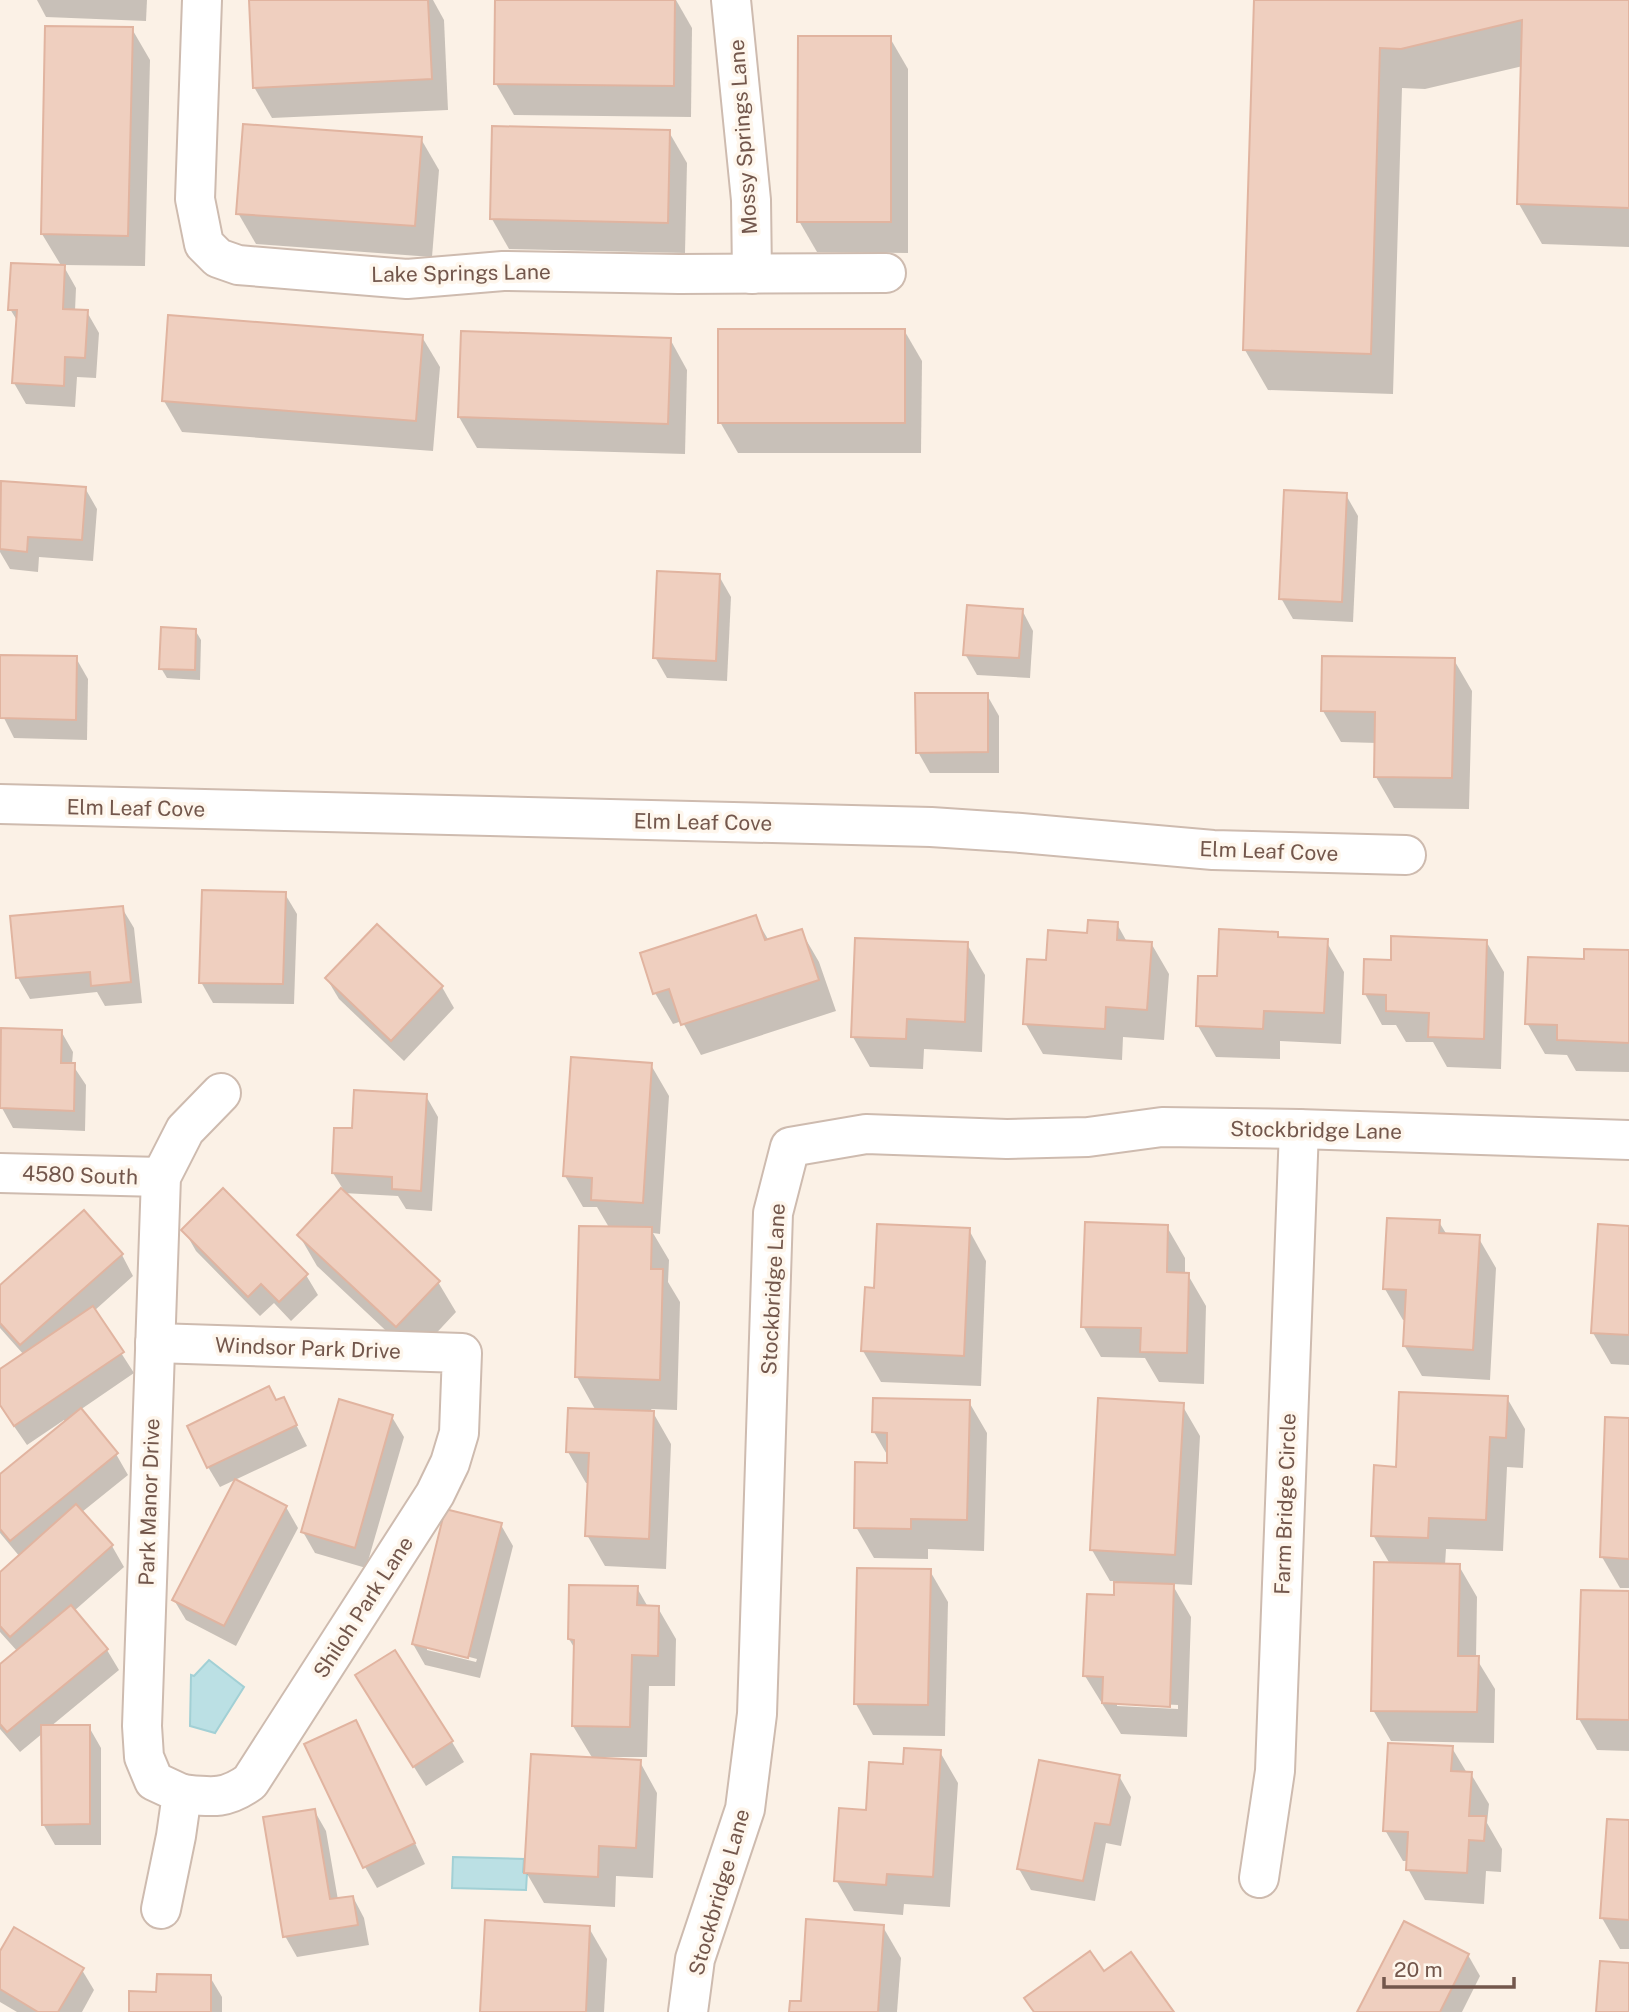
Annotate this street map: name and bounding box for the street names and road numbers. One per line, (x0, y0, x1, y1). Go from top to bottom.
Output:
street label: Mossy Springs Lane (724, 39, 762, 235)
street label: Lake Springs Lane (371, 259, 551, 287)
street label: Elm Leaf Cove (66, 794, 206, 822)
street label: Elm Leaf Cove (633, 808, 773, 836)
street label: Elm Leaf Cove (1199, 836, 1339, 866)
street label: Stockbridge Lane (1230, 1116, 1402, 1144)
street label: 4580 South (21, 1160, 139, 1190)
street label: Stockbridge Lane (756, 1203, 790, 1375)
street label: Windsor Park Drive (215, 1332, 401, 1364)
street label: Farm Bridge Circle (1269, 1413, 1301, 1595)
street label: Park Manor Drive (134, 1418, 164, 1586)
street label: Shiloh Park Lane (308, 1532, 418, 1682)
street label: Stockbridge Lane (683, 1806, 755, 1978)

